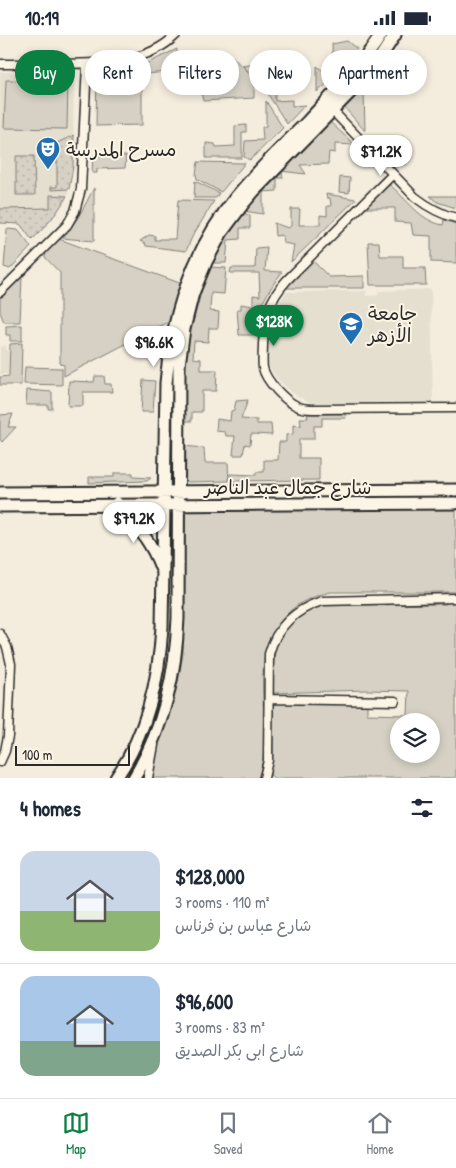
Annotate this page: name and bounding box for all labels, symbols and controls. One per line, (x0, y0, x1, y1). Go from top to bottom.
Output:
text: 10:19 (25, 5, 59, 31)
chip: Buy (15, 50, 75, 95)
chip: Rent (85, 50, 151, 95)
chip: Filters (161, 50, 239, 95)
chip: New (249, 50, 311, 95)
chip: Apartment (321, 50, 427, 95)
pin: $71.2K (340, 135, 422, 177)
theatre icon: مسرح المدرسة (35, 136, 61, 170)
place label: مسرح المدرسة (66, 136, 176, 162)
text: $71.2K (360, 140, 402, 162)
place label: جامعة الأزهر (366, 300, 417, 348)
pin: $128K (239, 305, 309, 347)
text: $128K (256, 310, 292, 332)
school or university icon: جامعة الأزهر (338, 311, 364, 345)
pin: $96.6K (113, 325, 195, 368)
text: $96.6K (135, 331, 173, 353)
street label: شارع جمال عبد الناصر (203, 474, 371, 501)
pin: $79.2K (93, 501, 175, 544)
text: $79.2K (113, 507, 155, 529)
map controls (390, 713, 440, 763)
button: layers (390, 713, 440, 763)
scale bar (15, 743, 130, 766)
text: 100 m (22, 745, 52, 764)
text: 4 homes (20, 794, 81, 823)
icon: filters (408, 794, 436, 822)
text: $128,000 (175, 862, 245, 891)
icon: home (60, 871, 120, 931)
text: 3 rooms · 110 m² (175, 891, 270, 913)
text: شارع عباس بن فرناس (175, 914, 311, 936)
text: $96,600 (175, 987, 233, 1016)
icon: home (60, 996, 120, 1056)
text: 3 rooms · 83 m² (175, 1016, 265, 1038)
text: شارع ابى بكر الصديق (175, 1039, 304, 1061)
tab: Map (62, 1109, 90, 1158)
tab: Saved (214, 1109, 242, 1158)
tab: Home (366, 1109, 394, 1158)

